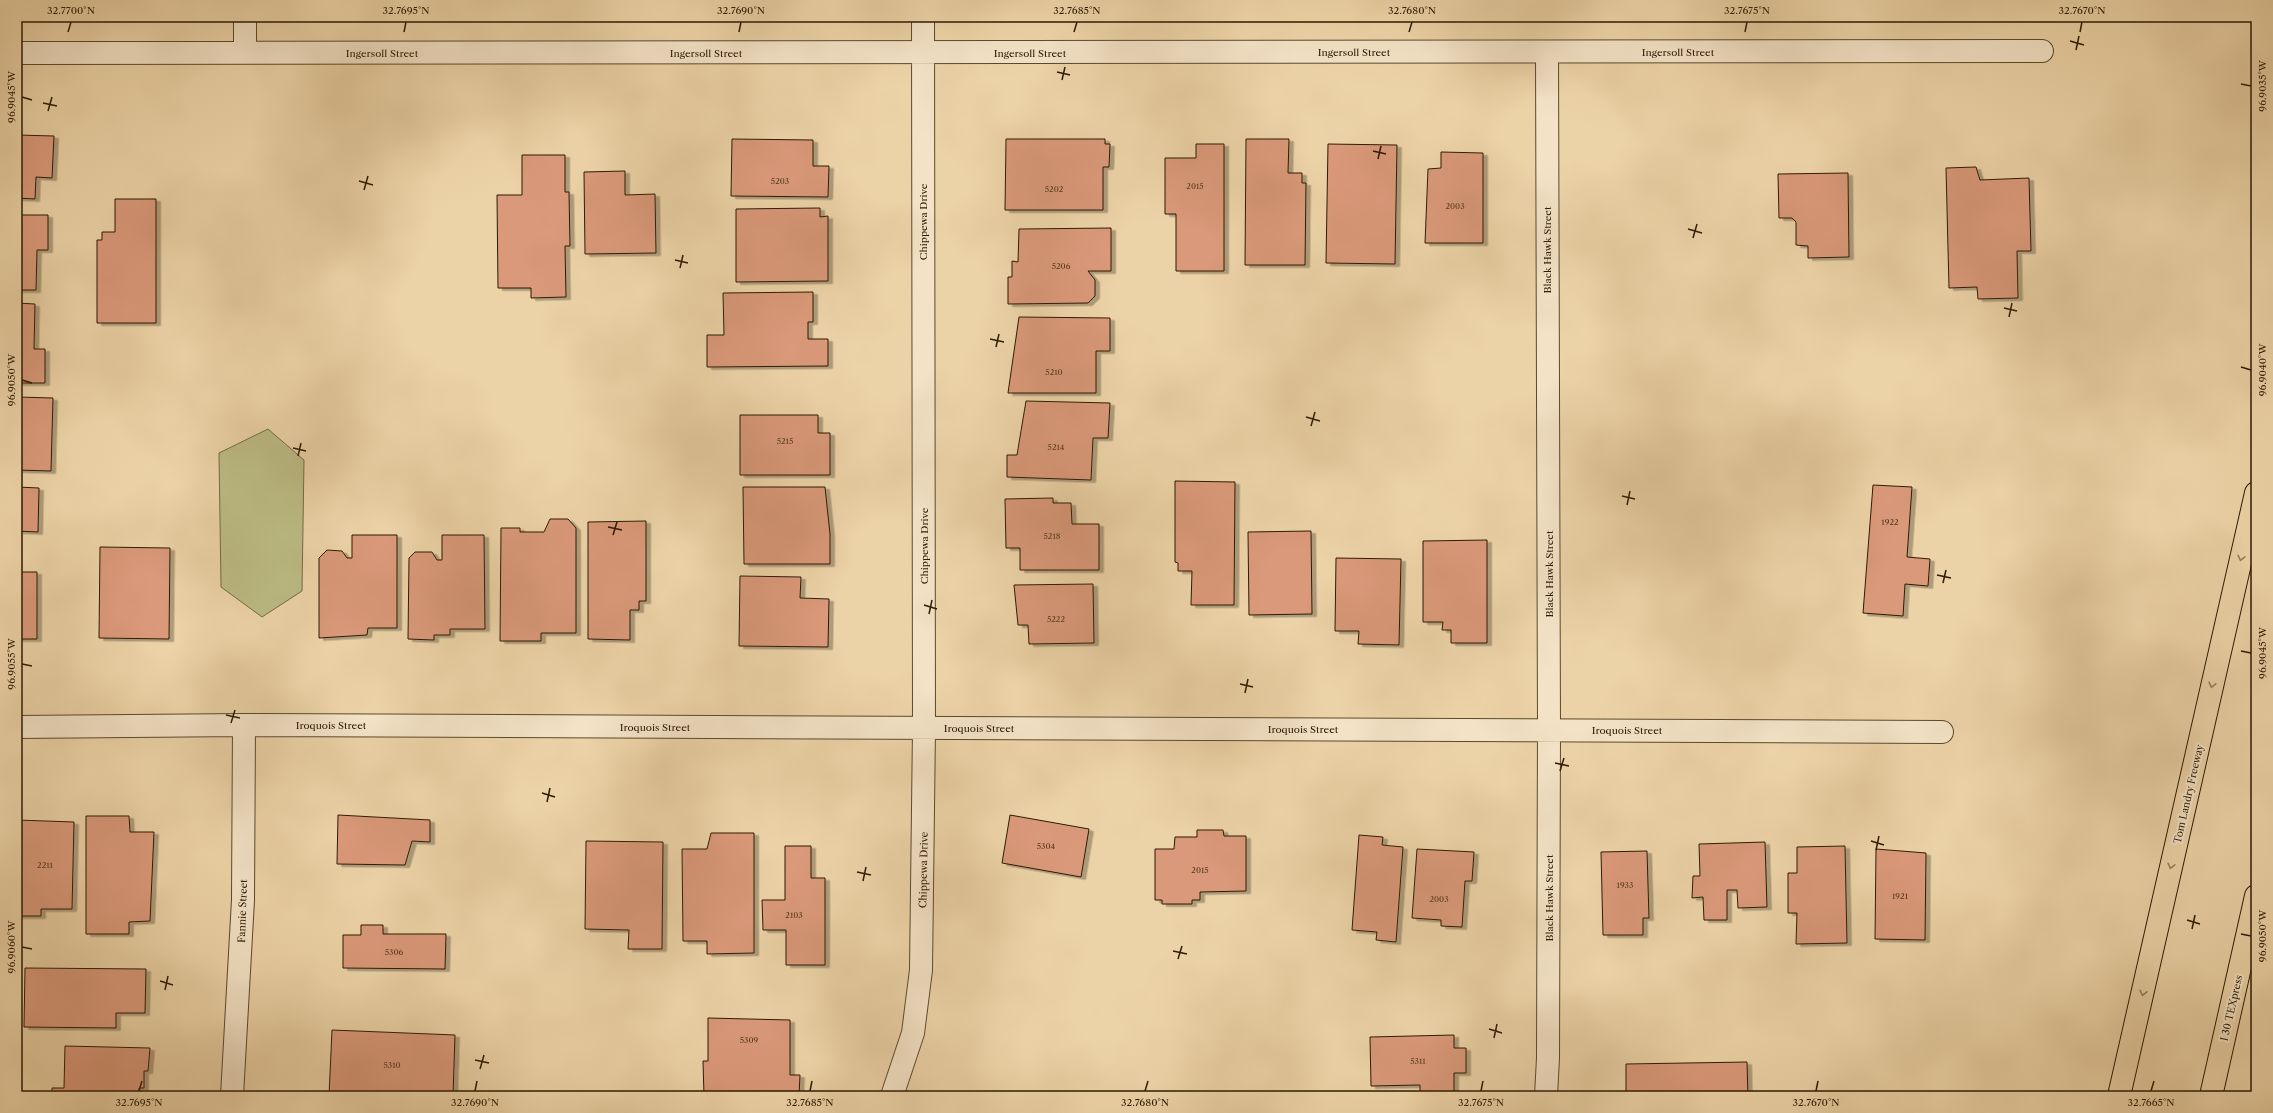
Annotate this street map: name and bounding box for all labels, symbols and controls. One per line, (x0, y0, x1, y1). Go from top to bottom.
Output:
text: 32.7700°N (47, 4, 95, 17)
text: 32.7695°N (382, 4, 430, 17)
text: 32.7690°N (717, 4, 765, 17)
text: 32.7685°N (1053, 4, 1101, 17)
text: 32.7680°N (1388, 4, 1436, 17)
text: 32.7675°N (1724, 4, 1770, 17)
text: 32.7670°N (2058, 4, 2106, 17)
street label: Ingersoll Street (1318, 46, 1391, 59)
street label: Ingersoll Street (1642, 46, 1715, 59)
street label: Ingersoll Street (346, 47, 419, 60)
street label: Ingersoll Street (670, 47, 743, 60)
street label: Ingersoll Street (994, 47, 1067, 60)
text: 96.9035°W (2256, 59, 2269, 112)
text: 96.9045°W (5, 70, 18, 123)
house number: 5203 (771, 176, 789, 186)
house number: 2015 (1186, 181, 1204, 191)
street label: Chippewa Drive (917, 183, 930, 260)
house number: 5202 (1045, 184, 1064, 194)
house number: 2003 (1445, 201, 1465, 211)
street label: Black Hawk Street (1541, 206, 1554, 293)
house number: 5206 (1052, 261, 1071, 271)
text: 96.9040°W (2256, 343, 2269, 396)
text: 96.9050°W (5, 353, 18, 406)
house number: 5210 (1045, 367, 1063, 377)
house number: 5215 (777, 436, 793, 446)
house number: 5214 (1048, 442, 1065, 452)
street label: Chippewa Drive (918, 507, 931, 584)
house number: 1922 (1881, 517, 1899, 527)
street label: Black Hawk Street (1543, 530, 1556, 617)
house number: 5218 (1043, 531, 1061, 541)
one-way arrow (2238, 555, 2246, 561)
house number: 5222 (1047, 614, 1065, 624)
text: 96.9045°W (2256, 626, 2269, 679)
text: 96.9055°W (5, 637, 18, 690)
one-way arrow (2209, 682, 2217, 688)
street label: Iroquois Street (296, 719, 367, 732)
street label: Iroquois Street (620, 721, 691, 734)
street label: Iroquois Street (944, 722, 1015, 735)
street label: Iroquois Street (1268, 723, 1339, 736)
street label: Iroquois Street (1592, 724, 1663, 737)
street label: Tom Landry Freeway (2171, 743, 2206, 845)
street label: Chippewa Drive (916, 831, 931, 908)
house number: 5304 (1037, 841, 1056, 851)
street label: Black Hawk Street (1543, 854, 1556, 941)
house number: 2211 (37, 860, 54, 870)
one-way arrow (2168, 863, 2176, 870)
house number: 2015 (1191, 865, 1209, 875)
street label: Fannie Street (235, 879, 250, 943)
house number: 1933 (1617, 880, 1633, 890)
house number: 1921 (1892, 891, 1909, 901)
house number: 2003 (1429, 894, 1449, 904)
text: 96.9050°W (2256, 909, 2269, 962)
house number: 2103 (785, 910, 803, 920)
text: 96.9060°W (5, 920, 18, 973)
house number: 5306 (385, 947, 404, 957)
street label: I 30 TEXpress (2218, 974, 2245, 1042)
one-way arrow (2139, 990, 2147, 996)
house number: 5309 (740, 1035, 759, 1045)
house number: 5311 (1410, 1056, 1426, 1066)
house number: 5310 (383, 1060, 401, 1070)
text: 32.7695°N (115, 1096, 163, 1109)
text: 32.7690°N (451, 1096, 499, 1109)
text: 32.7685°N (786, 1096, 834, 1109)
text: 32.7680°N (1121, 1096, 1169, 1109)
text: 32.7675°N (1458, 1096, 1504, 1109)
text: 32.7670°N (1792, 1096, 1840, 1109)
text: 32.7665°N (2127, 1096, 2175, 1109)

